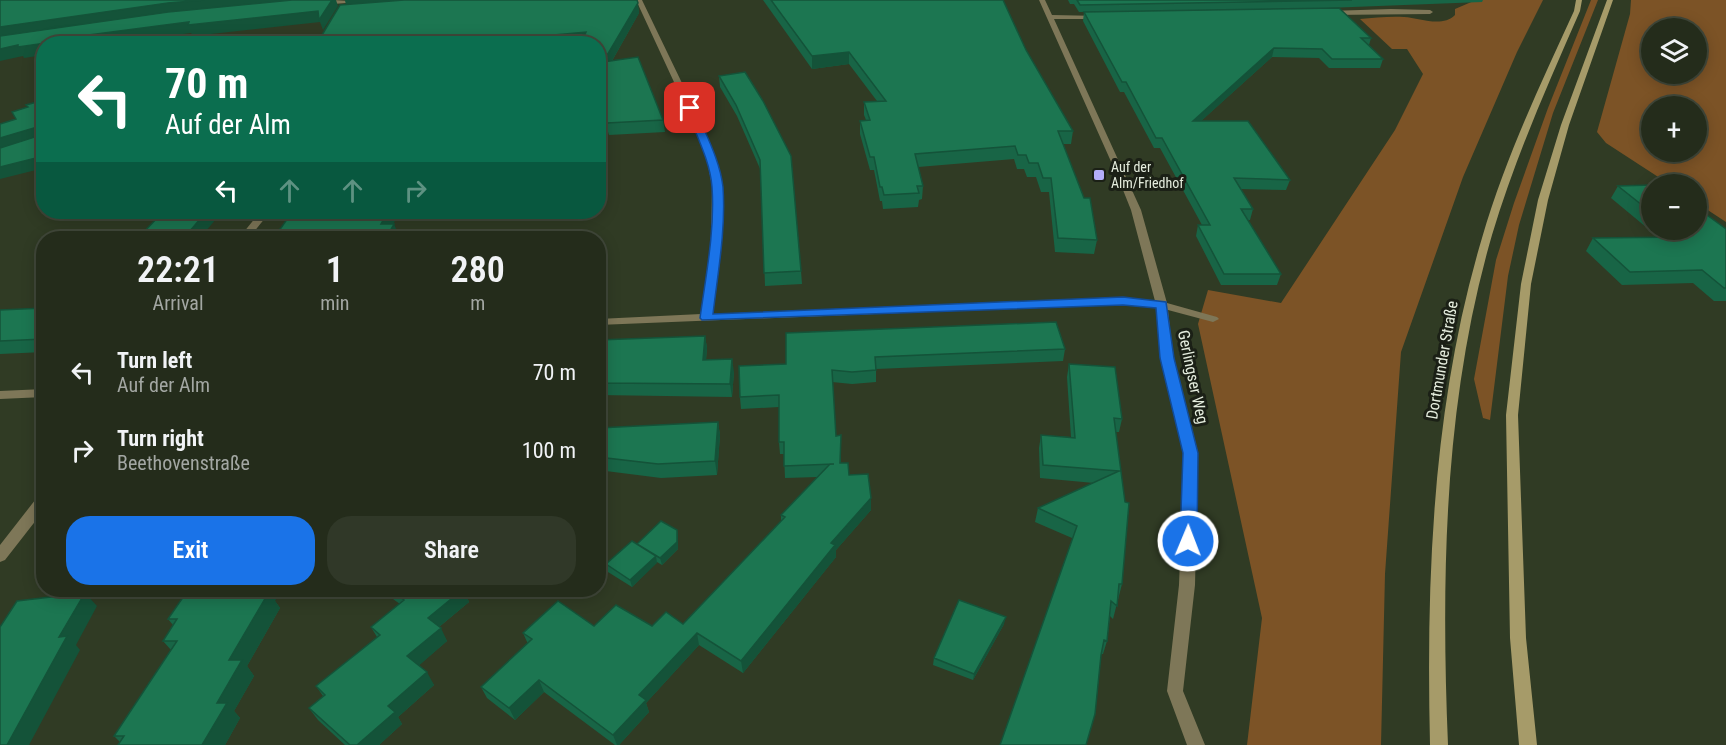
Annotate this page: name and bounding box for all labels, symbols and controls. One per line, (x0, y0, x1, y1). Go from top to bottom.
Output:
map controls (1641, 18, 1707, 240)
button: layers (1641, 18, 1707, 84)
text: 70 m (165, 59, 248, 108)
icon: left (66, 60, 144, 138)
pin (664, 82, 715, 133)
icon: arrive (673, 91, 706, 124)
button: + (1641, 96, 1707, 162)
text: Auf der Alm (165, 109, 291, 141)
place label: Auf der Alm/Friedhof (1111, 159, 1184, 191)
marker: Auf der Alm/Friedhof (1092, 168, 1106, 182)
icon: left (210, 174, 243, 207)
icon: ahead (273, 174, 306, 207)
icon: ahead (336, 174, 369, 207)
icon: right (399, 174, 432, 207)
button: − (1641, 174, 1707, 240)
text: 22:21 (137, 249, 219, 291)
text: 1 (326, 249, 344, 291)
text: 280 (451, 249, 505, 291)
text: Arrival (153, 291, 204, 315)
text: min (320, 291, 349, 315)
text: m (470, 291, 485, 315)
street label: Dortmunder Straße (1422, 299, 1462, 421)
street label: Gerlingser Weg (1174, 328, 1212, 426)
text: Turn left (117, 348, 192, 373)
icon: left (66, 356, 99, 389)
text: 70 m (533, 360, 576, 385)
text: Auf der Alm (117, 373, 210, 397)
text: Turn right (117, 426, 204, 451)
icon: right (66, 434, 99, 467)
text: 100 m (522, 438, 576, 463)
text: Beethovenstraße (117, 451, 250, 475)
position arrow (1156, 509, 1220, 573)
button: Exit (66, 516, 315, 585)
button: Share (327, 516, 576, 585)

